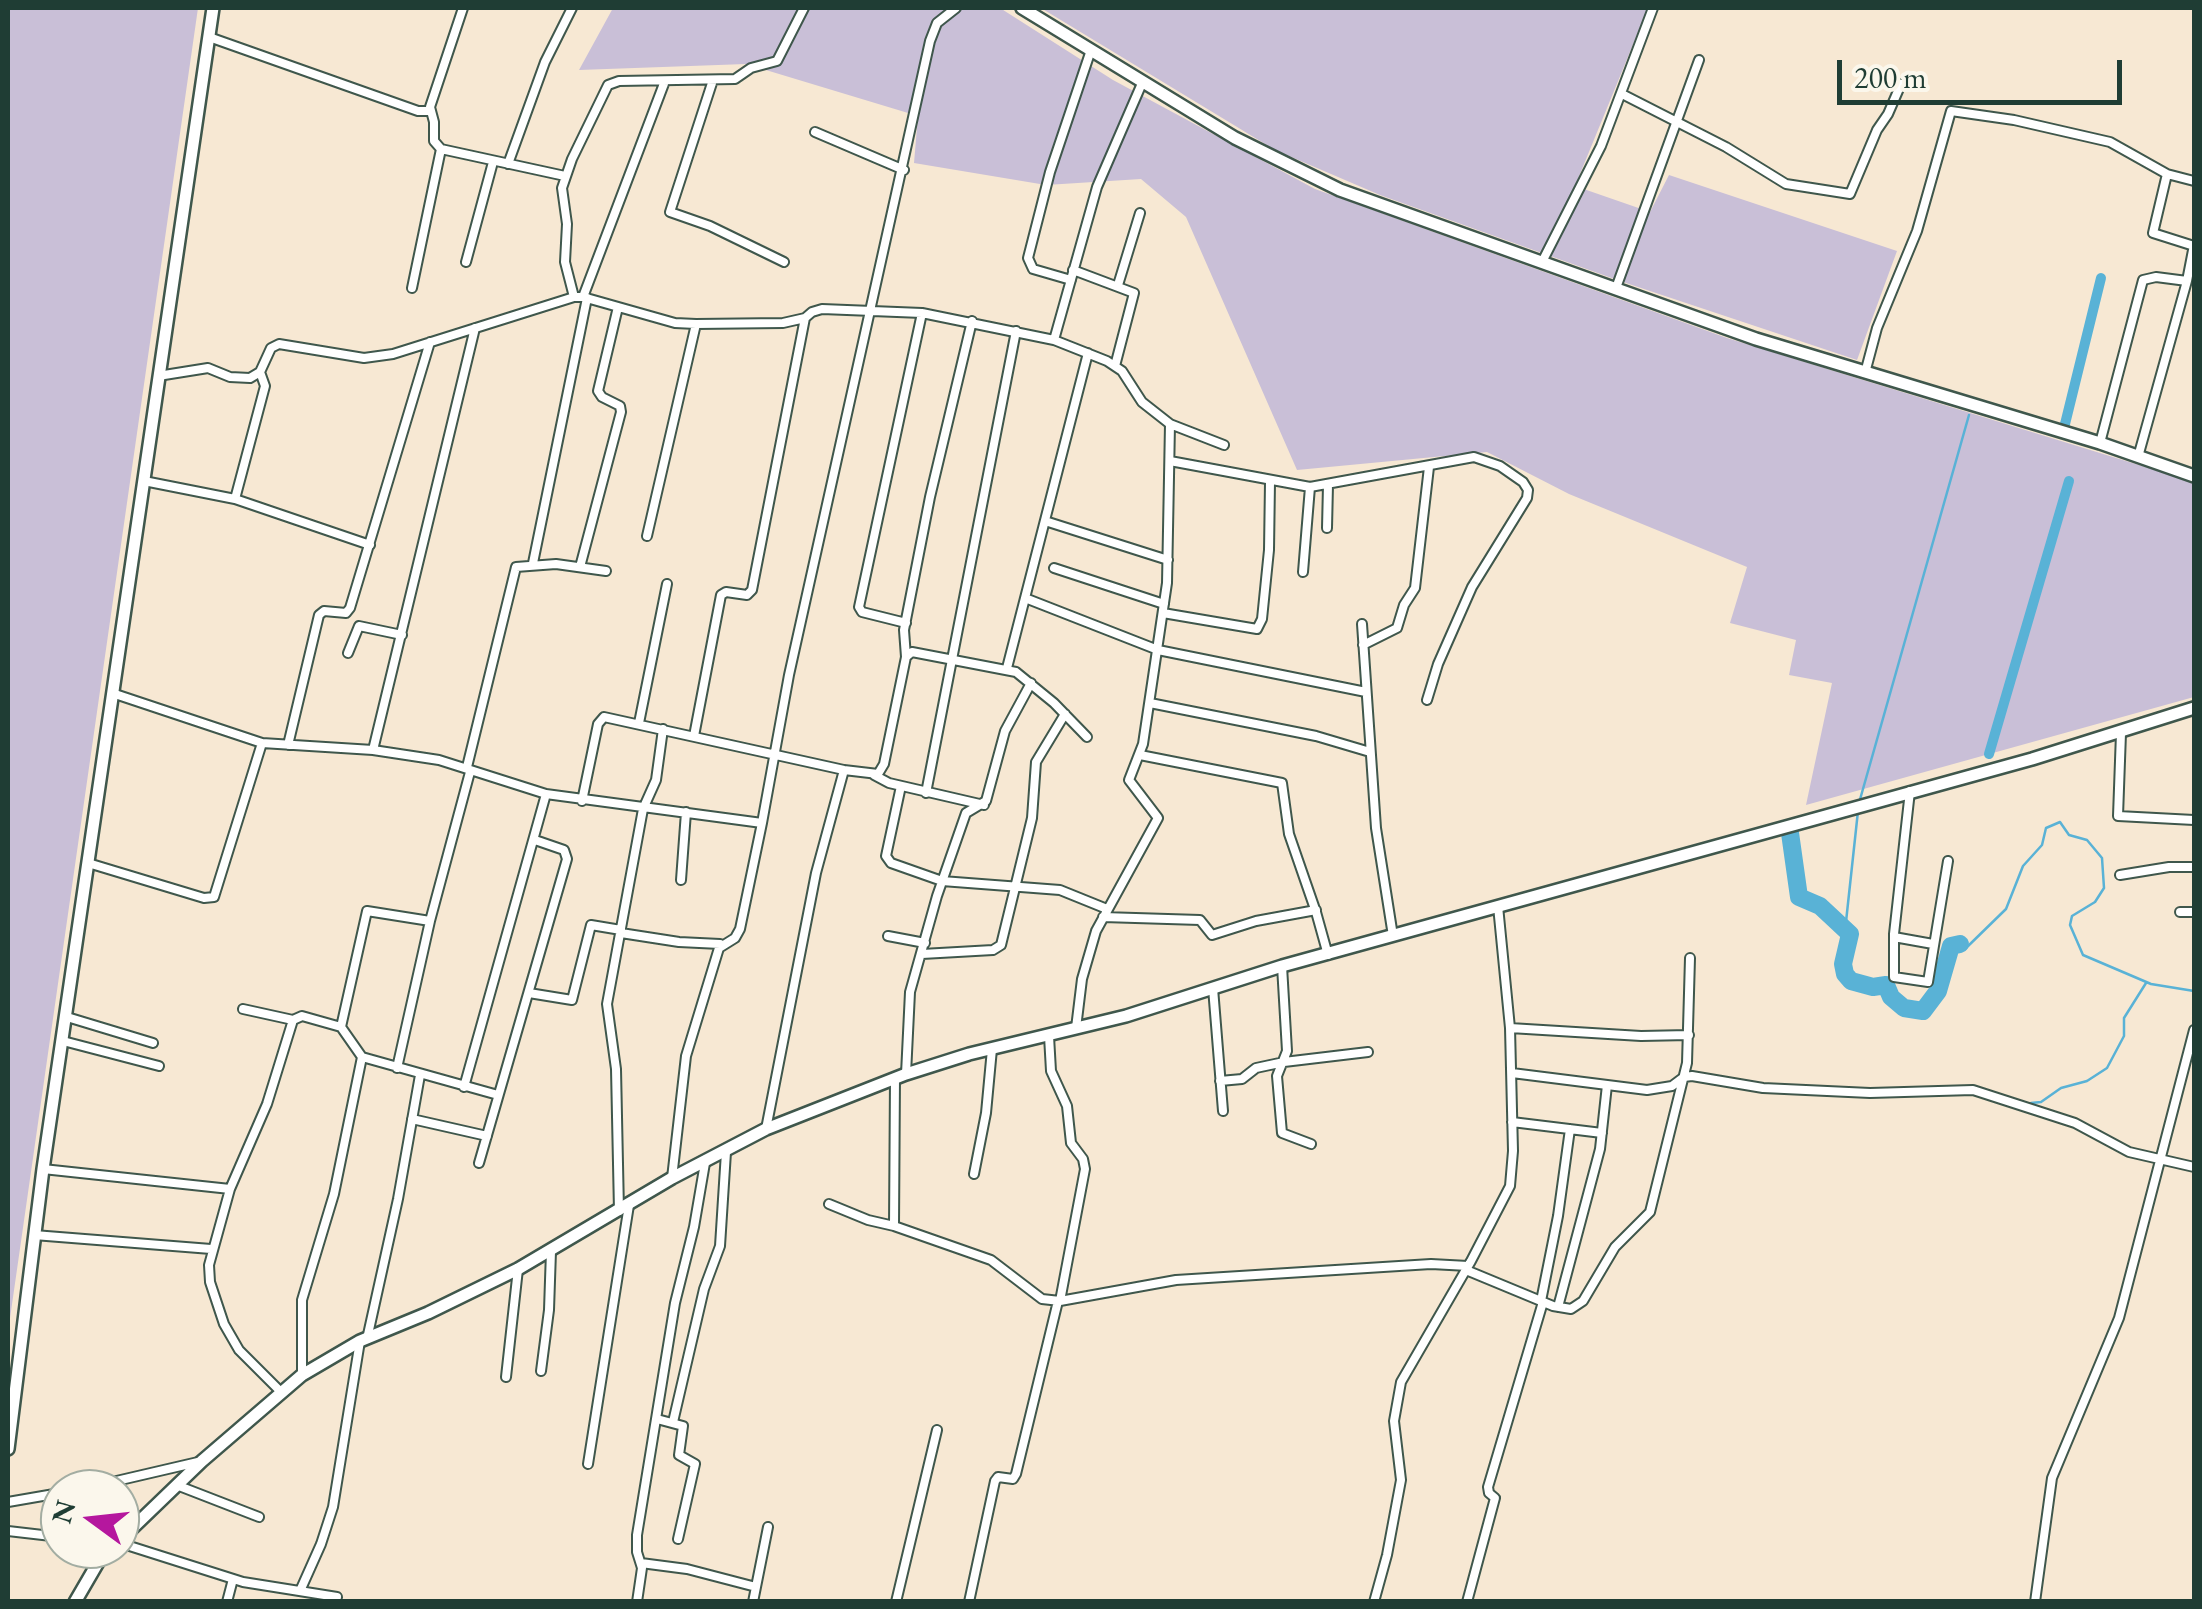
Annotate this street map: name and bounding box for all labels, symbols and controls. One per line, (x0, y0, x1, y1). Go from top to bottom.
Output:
scale bar (1842, 40, 2127, 102)
text: 200 m (1854, 58, 1927, 97)
north arrow (40, 1469, 140, 1569)
text: N (43, 1496, 83, 1527)

